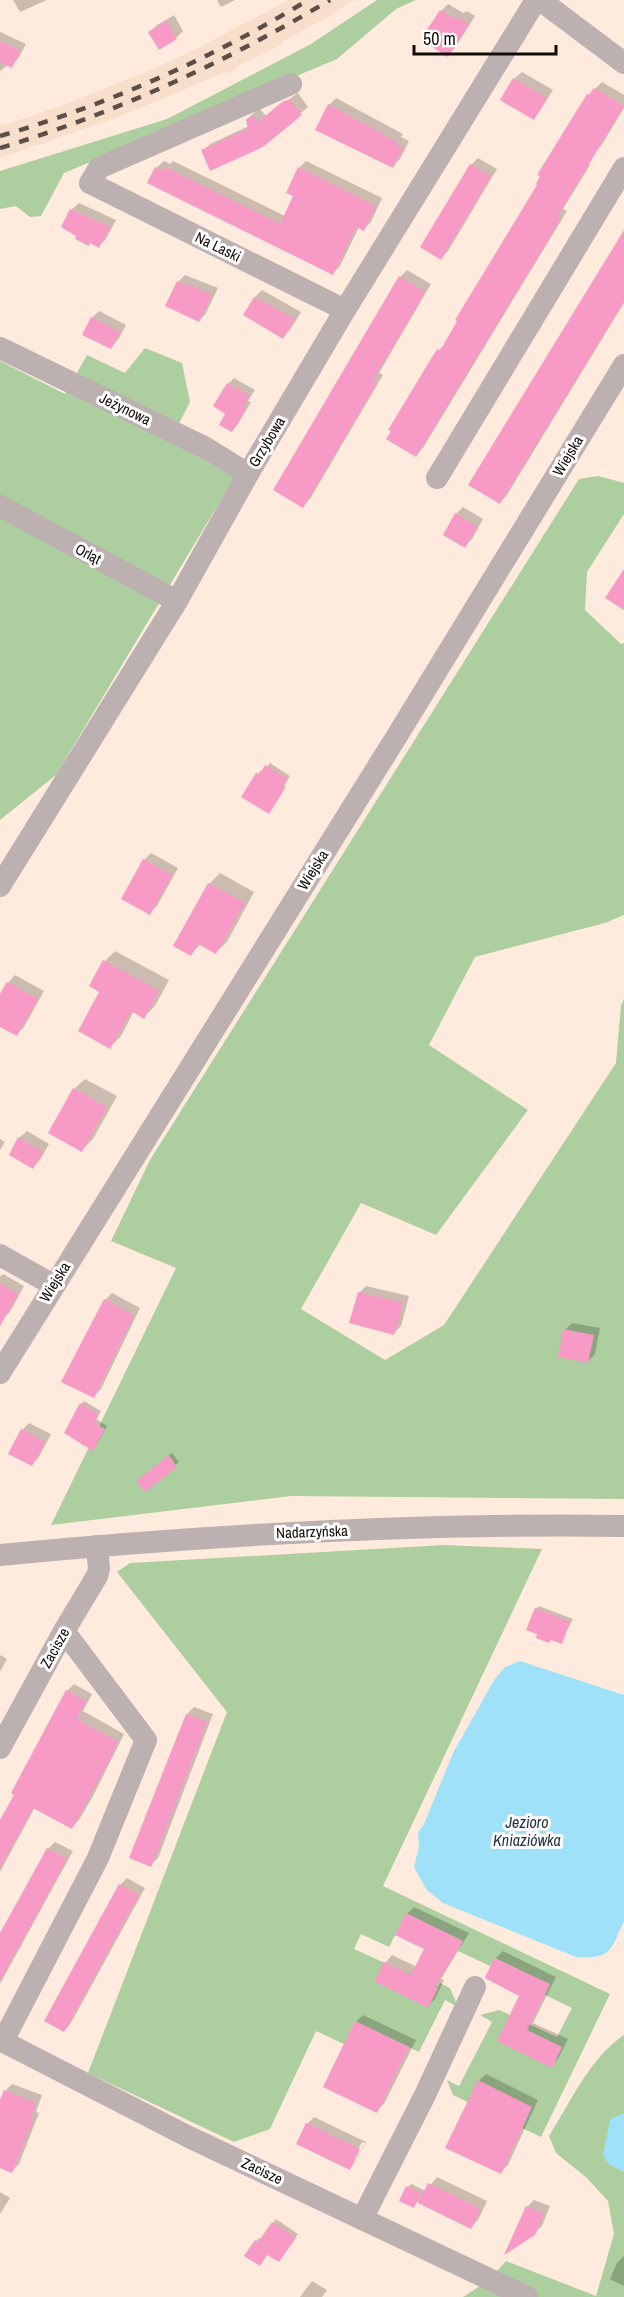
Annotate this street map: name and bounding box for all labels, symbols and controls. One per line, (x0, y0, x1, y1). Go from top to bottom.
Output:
scale bar (414, 18, 556, 56)
text: 50 m (423, 26, 456, 51)
street label: Na Laski (192, 226, 245, 267)
street label: Jeżynowa (96, 387, 155, 430)
street label: Grzybowa (243, 412, 290, 471)
street label: Wiejska (547, 431, 588, 480)
street label: Orląt (72, 538, 105, 569)
street label: Wiejska (292, 845, 333, 894)
street label: Wiejska (34, 1257, 75, 1306)
street label: Nadarzyńska (276, 1520, 348, 1543)
street label: Zacisze (35, 1624, 74, 1672)
water label: Jezioro Kniaziówka (493, 1811, 561, 1851)
street label: Zacisze (238, 2152, 286, 2189)

